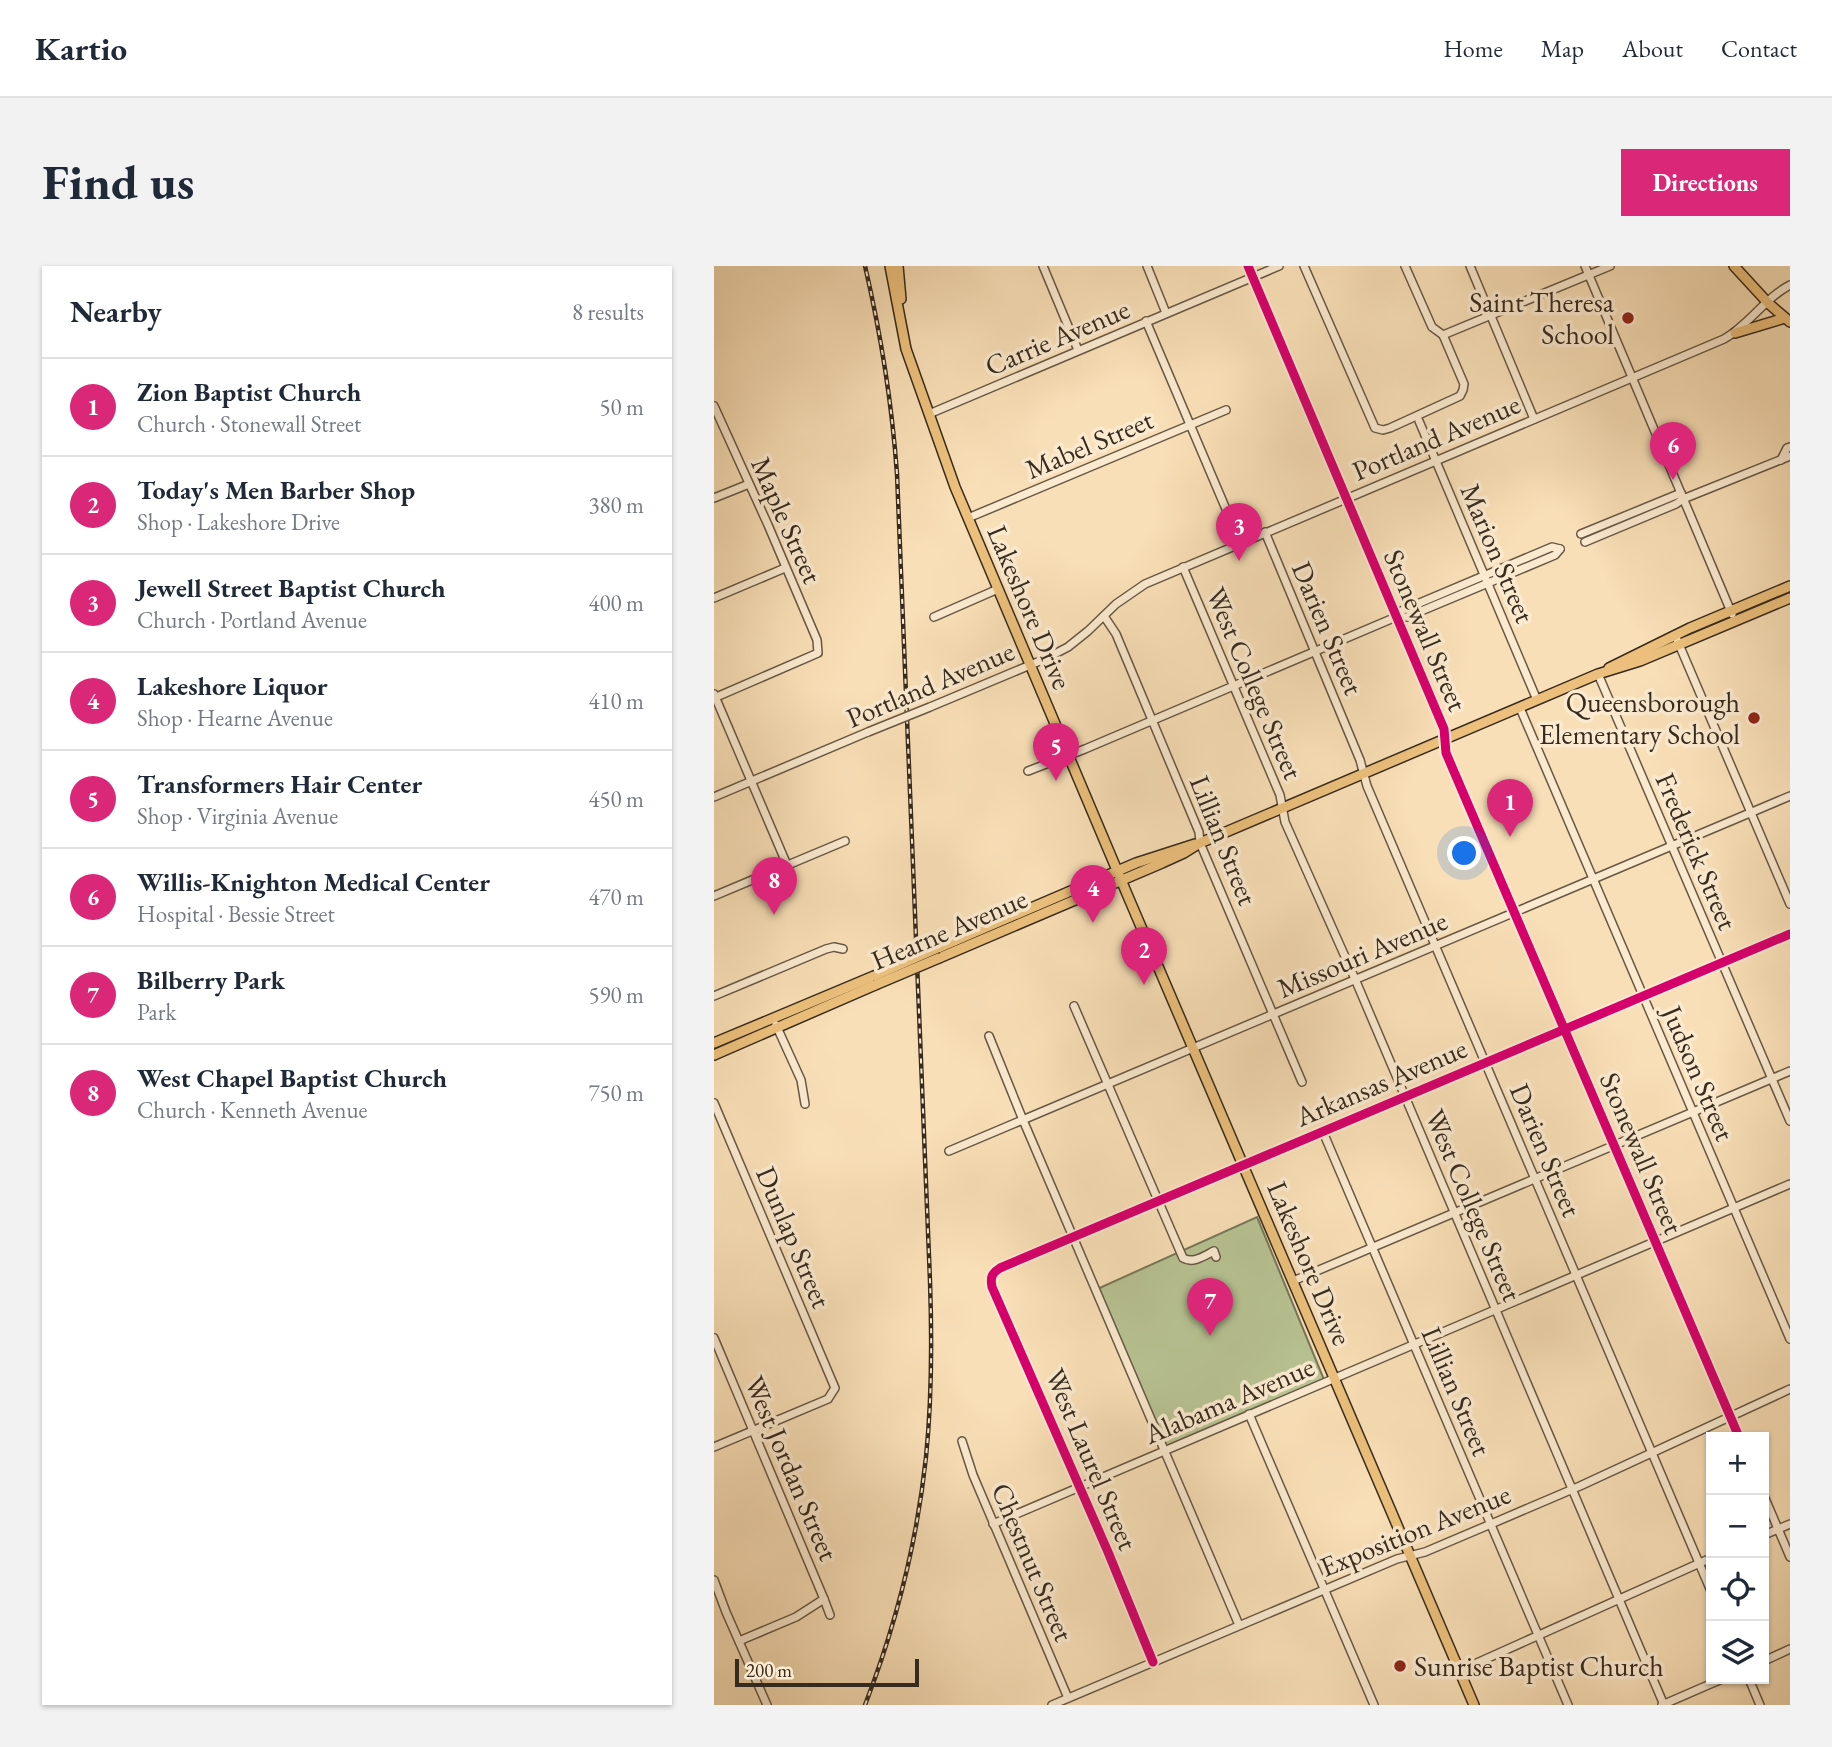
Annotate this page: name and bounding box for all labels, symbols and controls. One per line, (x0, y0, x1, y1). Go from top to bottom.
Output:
text: Kartio (35, 27, 127, 70)
text: Home (1443, 33, 1503, 64)
text: Map (1541, 33, 1584, 64)
text: About (1622, 33, 1683, 64)
text: Contact (1721, 33, 1797, 64)
button: Directions (1621, 149, 1790, 216)
text: Find us (42, 150, 194, 214)
place label: Saint Theresa School (1469, 284, 1615, 352)
street label: Carrie Avenue (979, 290, 1135, 384)
text: Nearby (70, 292, 162, 331)
text: 8 results (572, 297, 644, 327)
marker: Saint Theresa School (1620, 310, 1636, 326)
text: Zion Baptist Church (137, 375, 361, 409)
street label: Portland Avenue (1347, 385, 1525, 489)
text: 1 (87, 392, 99, 422)
text: 50 m (599, 392, 644, 422)
street label: Mabel Street (1020, 401, 1158, 487)
text: Church · Stonewall Street (137, 409, 361, 439)
pin: 6 (1650, 422, 1696, 480)
street label: Maple Street (743, 451, 831, 589)
text: Today's Men Barber Shop (137, 473, 415, 507)
street label: Marion Street (1453, 478, 1544, 628)
text: 2 (87, 490, 99, 520)
text: 380 m (588, 490, 644, 520)
pin: 3 (1216, 503, 1262, 561)
text: Shop · Lakeshore Drive (137, 507, 340, 537)
street label: Lakeshore Drive (979, 520, 1081, 694)
street label: Stonewall Street (1376, 544, 1476, 716)
street label: Darien Street (1284, 556, 1372, 700)
text: Jewell Street Baptist Church (137, 571, 446, 605)
street label: West College Street (1198, 582, 1312, 785)
text: 3 (87, 588, 99, 618)
text: 400 m (588, 588, 644, 618)
text: Church · Portland Avenue (137, 605, 367, 635)
street label: Portland Avenue (841, 632, 1019, 736)
text: Lakeshore Liquor (137, 669, 328, 703)
place label: Queensborough Elementary School (1539, 684, 1740, 752)
text: 4 (87, 686, 99, 716)
text: 410 m (588, 686, 644, 716)
text: Shop · Hearne Avenue (137, 703, 333, 733)
marker: Queensborough Elementary School (1746, 710, 1762, 726)
pin: 5 (1033, 723, 1079, 781)
text: Transformers Hair Center (137, 767, 422, 801)
street label: Frederick Street (1648, 767, 1746, 935)
street label: Lillian Street (1182, 770, 1266, 910)
pin: 1 (1487, 779, 1533, 837)
text: 5 (87, 784, 99, 814)
text: 450 m (588, 784, 644, 814)
text: Shop · Virginia Avenue (137, 801, 338, 831)
your location (1447, 836, 1481, 870)
pin: 8 (751, 857, 797, 915)
text: Willis-Knighton Medical Center (137, 865, 490, 899)
pin: 4 (1070, 865, 1116, 923)
street label: Hearne Avenue (866, 880, 1032, 978)
text: 6 (87, 882, 99, 912)
text: 470 m (588, 882, 644, 912)
text: Hospital · Bessie Street (137, 899, 335, 929)
street label: Missouri Avenue (1272, 902, 1452, 1006)
pin: 2 (1121, 927, 1167, 985)
text: Bilberry Park (137, 963, 285, 997)
text: 7 (87, 980, 99, 1010)
text: 590 m (588, 980, 644, 1010)
text: Park (137, 997, 176, 1027)
street label: Judson Street (1654, 998, 1744, 1146)
street label: Arkansas Avenue (1289, 1030, 1472, 1135)
text: West Chapel Baptist Church (137, 1061, 447, 1095)
street label: Stonewall Street (1592, 1067, 1692, 1239)
text: 8 (87, 1078, 99, 1108)
text: 750 m (588, 1078, 644, 1108)
street label: Darien Street (1502, 1078, 1590, 1222)
text: Church · Kenneth Avenue (137, 1095, 368, 1125)
street label: West College Street (1417, 1104, 1531, 1307)
street label: Dunlap Street (748, 1161, 840, 1313)
street label: Lakeshore Drive (1259, 1176, 1361, 1350)
pin: 7 (1187, 1278, 1233, 1336)
street label: Lillian Street (1414, 1321, 1500, 1461)
street label: Alabama Avenue (1138, 1348, 1320, 1452)
street label: West Laurel Street (1038, 1363, 1146, 1555)
street label: West Jordan Street (737, 1370, 847, 1566)
map controls (1706, 1432, 1769, 1684)
button: + (1706, 1432, 1769, 1495)
street label: Exposition Avenue (1314, 1475, 1516, 1585)
street label: Chestnut Street (984, 1477, 1083, 1647)
button: − (1706, 1495, 1769, 1558)
button: locate (1706, 1558, 1769, 1621)
button: layers (1706, 1621, 1769, 1684)
place label: Sunrise Baptist Church (1414, 1648, 1664, 1684)
scale bar (735, 1656, 919, 1688)
text: 200 m (746, 1658, 792, 1683)
marker: Sunrise Baptist Church (1392, 1658, 1408, 1674)

